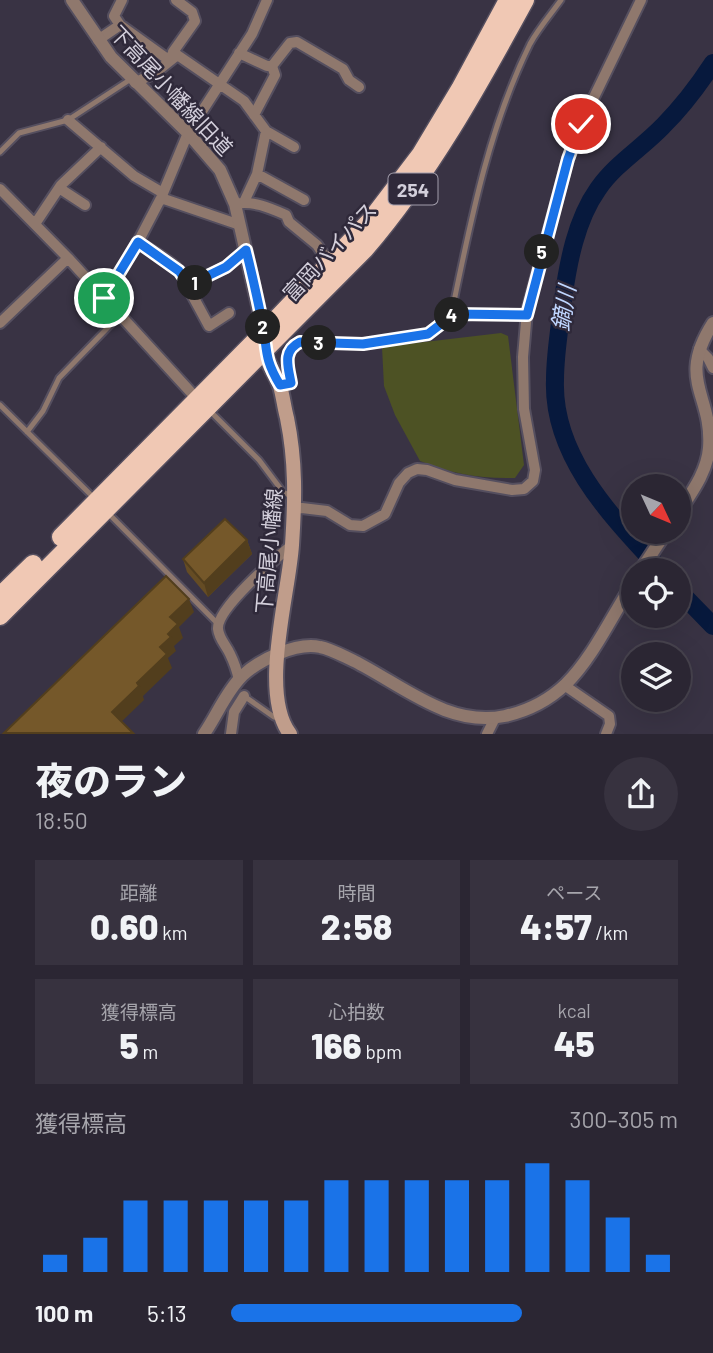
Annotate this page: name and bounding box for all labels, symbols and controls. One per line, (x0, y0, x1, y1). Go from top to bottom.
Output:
street label: 下高尾小幡線旧道 (106, 20, 238, 160)
pin (551, 94, 611, 154)
icon: check (562, 105, 600, 143)
road number: 254 (388, 174, 438, 204)
street label: 富岡バイパス (277, 197, 381, 305)
pin: 5 (524, 234, 560, 270)
text: 5 (536, 240, 547, 263)
pin: 1 (178, 266, 212, 300)
pin (74, 268, 134, 328)
text: 1 (191, 271, 198, 294)
icon: arrive (85, 279, 123, 317)
water label: 鏑川 (546, 280, 581, 333)
pin: 4 (434, 298, 470, 332)
text: 4 (446, 303, 457, 326)
pin: 2 (246, 310, 280, 344)
text: 2 (257, 315, 268, 338)
pin: 3 (302, 326, 336, 360)
text: 3 (313, 331, 324, 354)
north arrow (621, 474, 691, 544)
map controls (621, 474, 691, 712)
street label: 下高尾小幡線 (250, 487, 286, 615)
button: locate (621, 558, 691, 628)
button: layers (621, 642, 691, 712)
text: 夜のラン (35, 757, 187, 803)
button: share (604, 757, 678, 831)
text: 18:50 (35, 806, 88, 834)
text: 距離 (120, 881, 158, 904)
text: 時間 (337, 881, 376, 904)
text: ペース (546, 881, 602, 904)
text: 0.60 (90, 905, 159, 947)
text: 2:58 (321, 905, 392, 947)
text: 4:57 (520, 905, 592, 947)
text: km (159, 921, 188, 944)
text: /km (592, 921, 628, 944)
text: kcal (558, 999, 591, 1022)
text: 獲得標高 (101, 1000, 177, 1023)
text: 心拍数 (328, 1000, 385, 1023)
text: 45 (554, 1022, 595, 1064)
text: 5 (119, 1024, 139, 1066)
text: 166 (311, 1024, 362, 1066)
text: m (139, 1040, 158, 1063)
text: bpm (362, 1040, 402, 1063)
text: 300–305 m (570, 1105, 678, 1133)
text: 獲得標高 (35, 1109, 127, 1137)
text: 100 m (35, 1299, 93, 1327)
text: 5:13 (147, 1299, 187, 1327)

